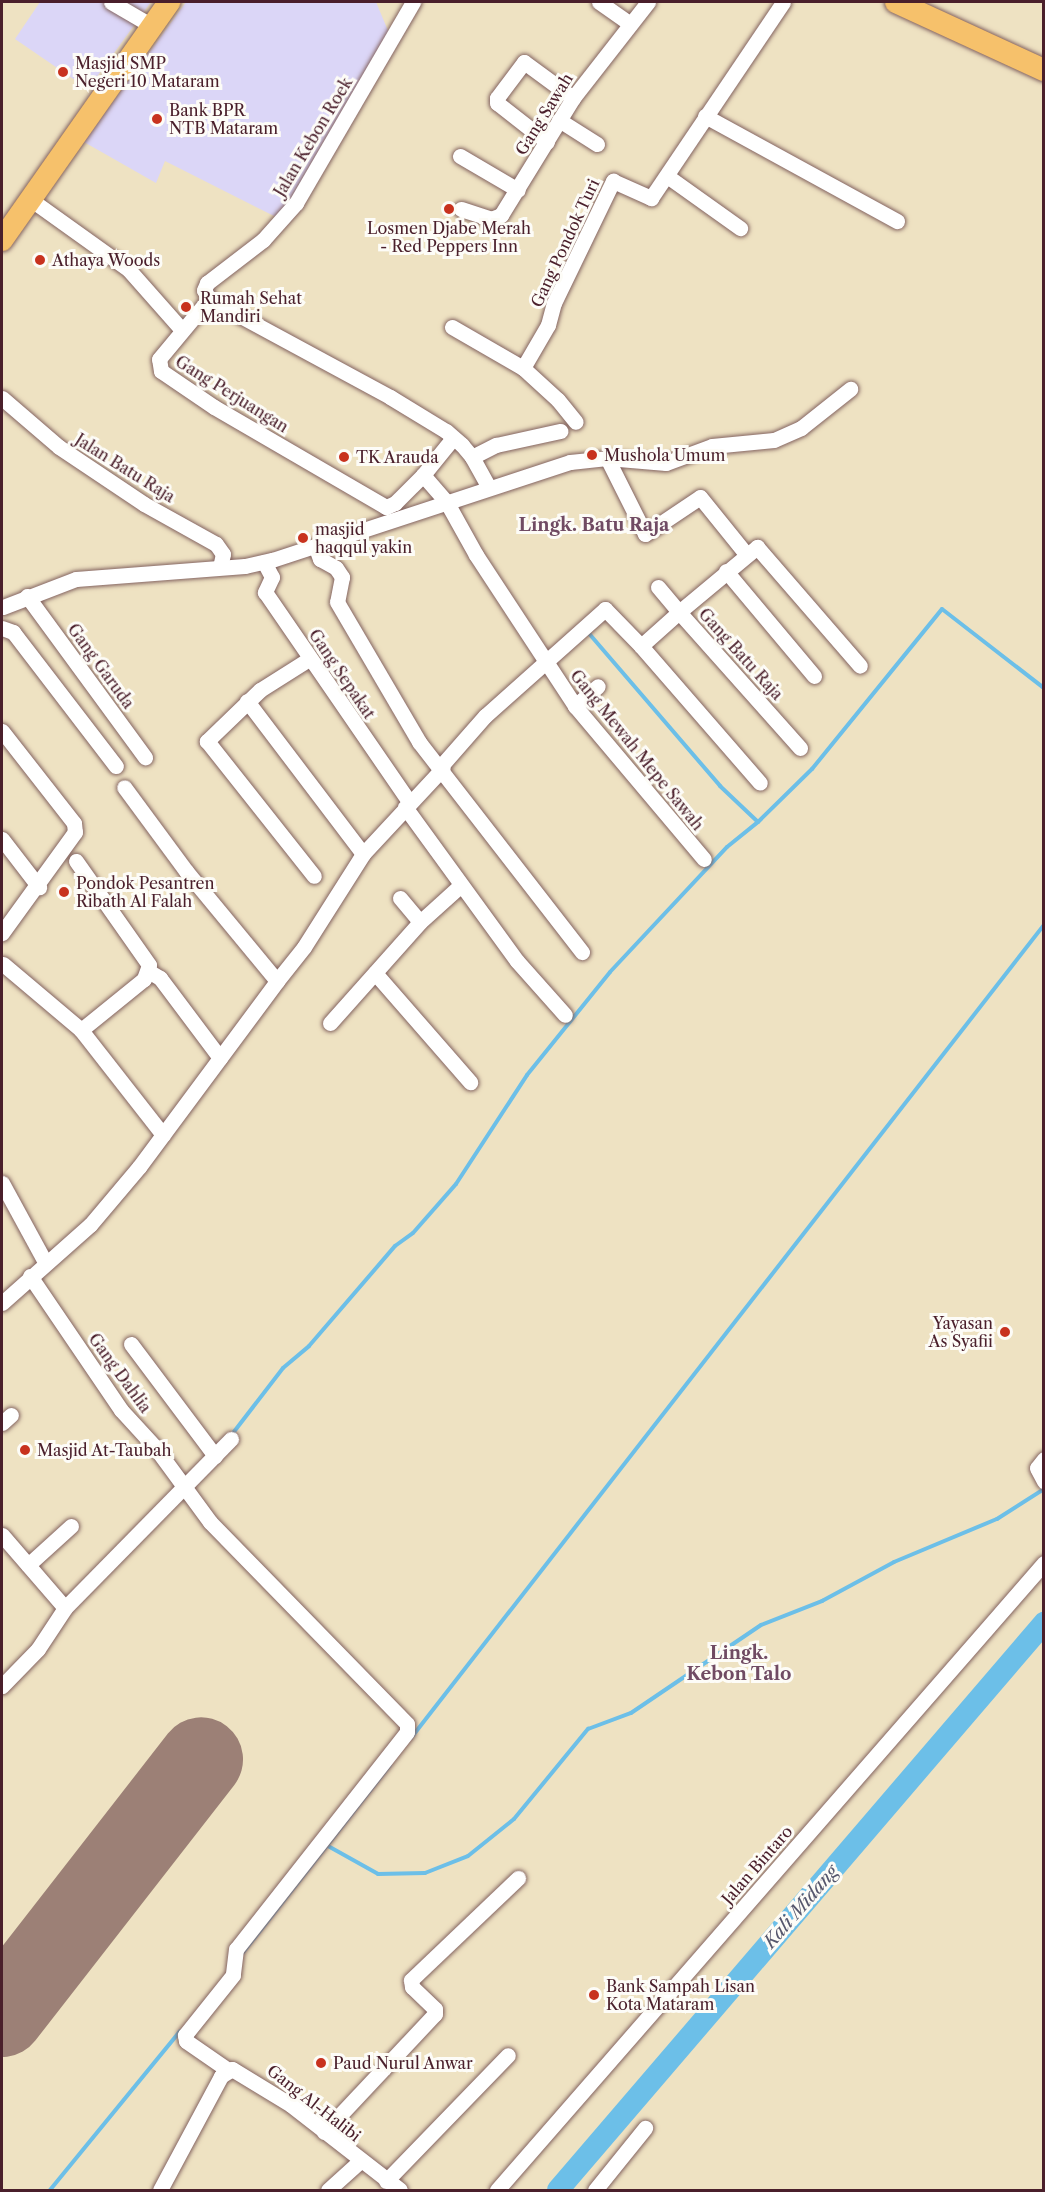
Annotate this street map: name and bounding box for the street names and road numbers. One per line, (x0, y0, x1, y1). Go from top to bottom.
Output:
street label: Gang Sawah (511, 70, 577, 158)
street label: Jalan Kebon Roek (270, 74, 356, 200)
street label: Gang Pondok Turi (527, 176, 603, 310)
street label: Gang Perjuangan (172, 352, 292, 436)
street label: Jalan Batu Raja (72, 430, 178, 506)
street label: Gang Batu Raja (695, 604, 787, 704)
street label: Gang Garuda (64, 620, 138, 712)
street label: Gang Sepakat (305, 626, 379, 722)
street label: Gang Mewah Mepe Sawah (566, 666, 708, 834)
street label: Gang Dahlia (85, 1330, 155, 1416)
street label: Jalan Bintaro (718, 1822, 796, 1908)
street label: Gang Al-Halibi (263, 2060, 365, 2146)

